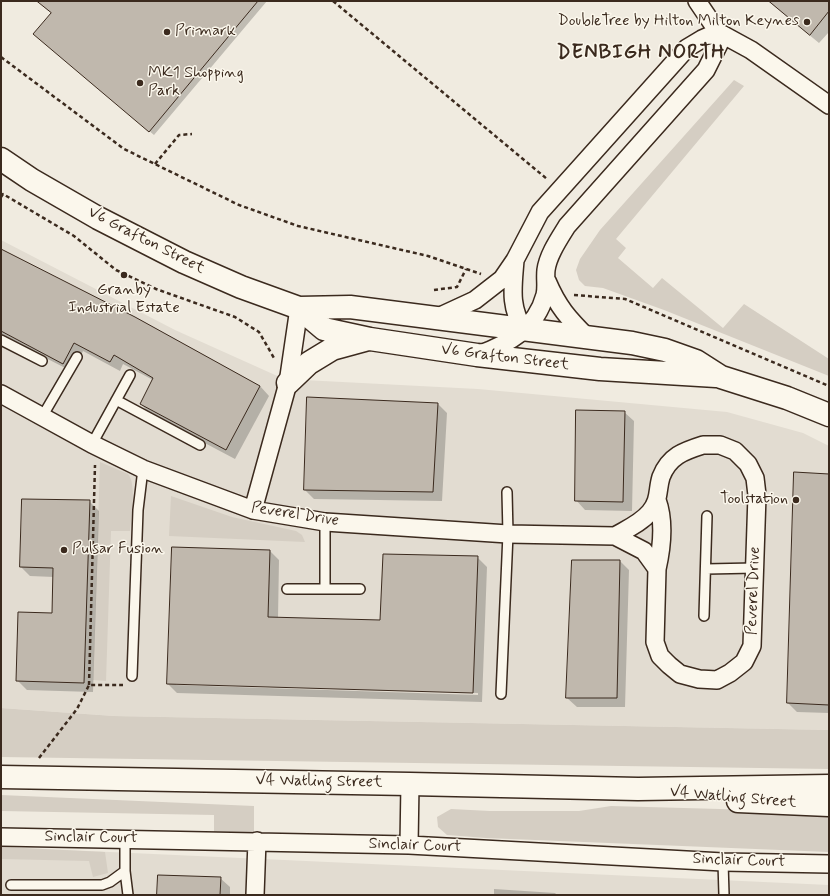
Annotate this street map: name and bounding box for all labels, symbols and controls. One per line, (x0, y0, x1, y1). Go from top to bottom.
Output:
place label: DoubleTree by Hilton Milton Keynes (558, 12, 799, 32)
marker: DoubleTree by Hilton Milton Keynes (802, 17, 812, 27)
place label: Primark (175, 22, 236, 42)
marker: Primark (162, 27, 172, 37)
district label: DENBIGH NORTH (556, 42, 726, 66)
place label: MK1 Shopping Park (148, 64, 244, 102)
marker: MK1 Shopping Park (135, 78, 145, 88)
street label: V6 Grafton Street (84, 203, 208, 279)
marker: Granby Industrial Estate (119, 270, 129, 280)
place label: Granby Industrial Estate (68, 281, 180, 319)
street label: V6 Grafton Street (440, 341, 570, 375)
place label: Toolstation (720, 490, 788, 510)
marker: Toolstation (791, 495, 801, 505)
street label: Peverel Drive (250, 499, 340, 531)
place label: Pulsar Fusion (72, 540, 163, 560)
marker: Pulsar Fusion (59, 545, 69, 555)
street label: Peverel Drive (743, 546, 765, 636)
street label: V4 Watling Street (255, 771, 383, 793)
street label: V4 Watling Street (669, 783, 797, 813)
street label: Sinclair Court (44, 828, 138, 848)
street label: Sinclair Court (368, 835, 462, 857)
street label: Sinclair Court (692, 850, 786, 872)

